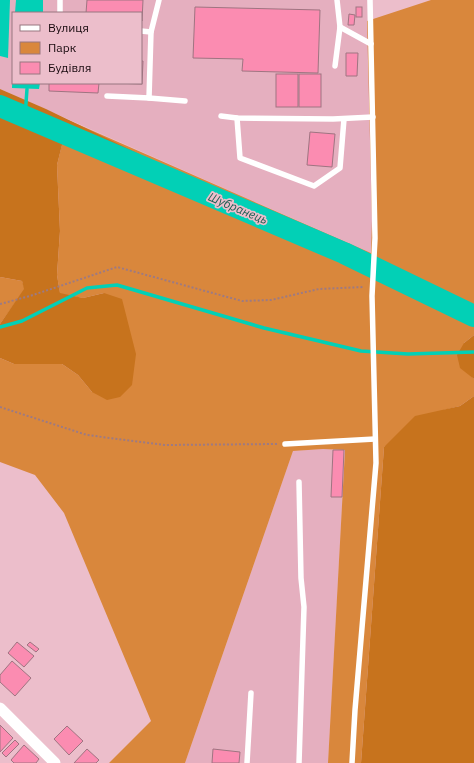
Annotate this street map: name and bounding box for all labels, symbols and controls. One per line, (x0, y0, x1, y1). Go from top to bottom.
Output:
legend (12, 12, 142, 84)
text: Вулиця (48, 20, 89, 35)
text: Парк (48, 40, 77, 55)
text: Будівля (48, 60, 91, 75)
water label: Шубранець (206, 189, 270, 227)

